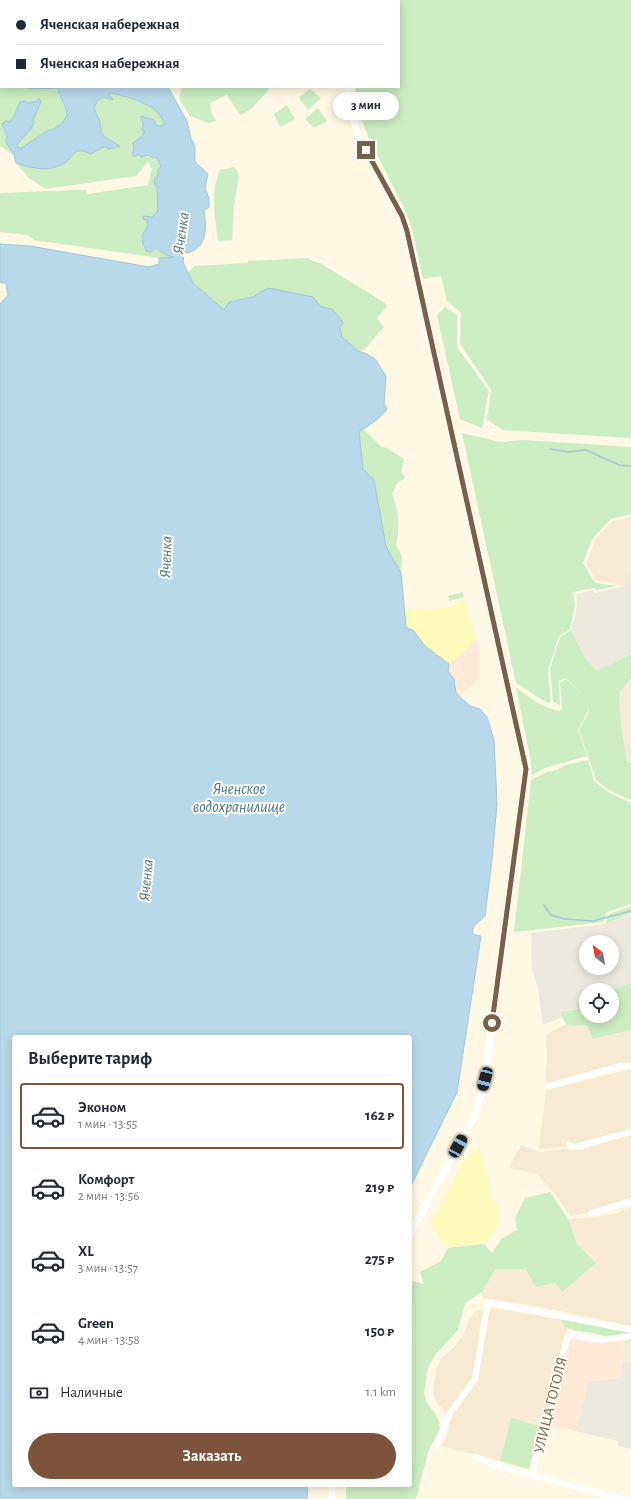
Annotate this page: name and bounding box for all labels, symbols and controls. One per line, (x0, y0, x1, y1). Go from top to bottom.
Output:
text: Яченская набережная (40, 17, 180, 32)
text: Яченская набережная (40, 56, 180, 71)
callout: 3 мин (333, 92, 399, 120)
text: 3 мин (351, 99, 381, 112)
route end (357, 141, 375, 159)
water label: Яченка (170, 211, 192, 255)
water label: Яченка (157, 536, 175, 578)
water label: Яченское водохранилище (193, 781, 285, 816)
water label: Яченка (136, 858, 156, 902)
north arrow (579, 935, 619, 975)
map controls (579, 935, 619, 1023)
button: locate (579, 983, 619, 1023)
route start (483, 1014, 501, 1032)
text: Выберите тариф (28, 1050, 152, 1068)
car (476, 1066, 494, 1092)
icon: car (30, 1098, 66, 1134)
text: Эконом (78, 1100, 126, 1115)
text: 162 ₽ (365, 1108, 394, 1123)
text: 1 мин · 13:55 (78, 1118, 137, 1131)
car (447, 1133, 469, 1159)
icon: car (30, 1170, 66, 1206)
text: Комфорт (78, 1172, 134, 1187)
text: 219 ₽ (365, 1180, 394, 1195)
text: 2 мин · 13:56 (78, 1190, 139, 1203)
icon: car (30, 1242, 66, 1278)
text: XL (78, 1244, 94, 1259)
text: 275 ₽ (365, 1252, 394, 1267)
text: 3 мин · 13:57 (78, 1262, 138, 1275)
icon: car (30, 1314, 66, 1350)
text: Green (78, 1316, 114, 1331)
text: 150 ₽ (365, 1324, 394, 1339)
text: 4 мин · 13:58 (78, 1334, 140, 1347)
street label: УЛИЦА ГОГОЛЯ (531, 1356, 570, 1455)
icon: cash (28, 1382, 50, 1404)
text: Наличные (60, 1385, 123, 1400)
text: 1.1 km (366, 1386, 396, 1399)
button: Заказать (28, 1433, 396, 1479)

